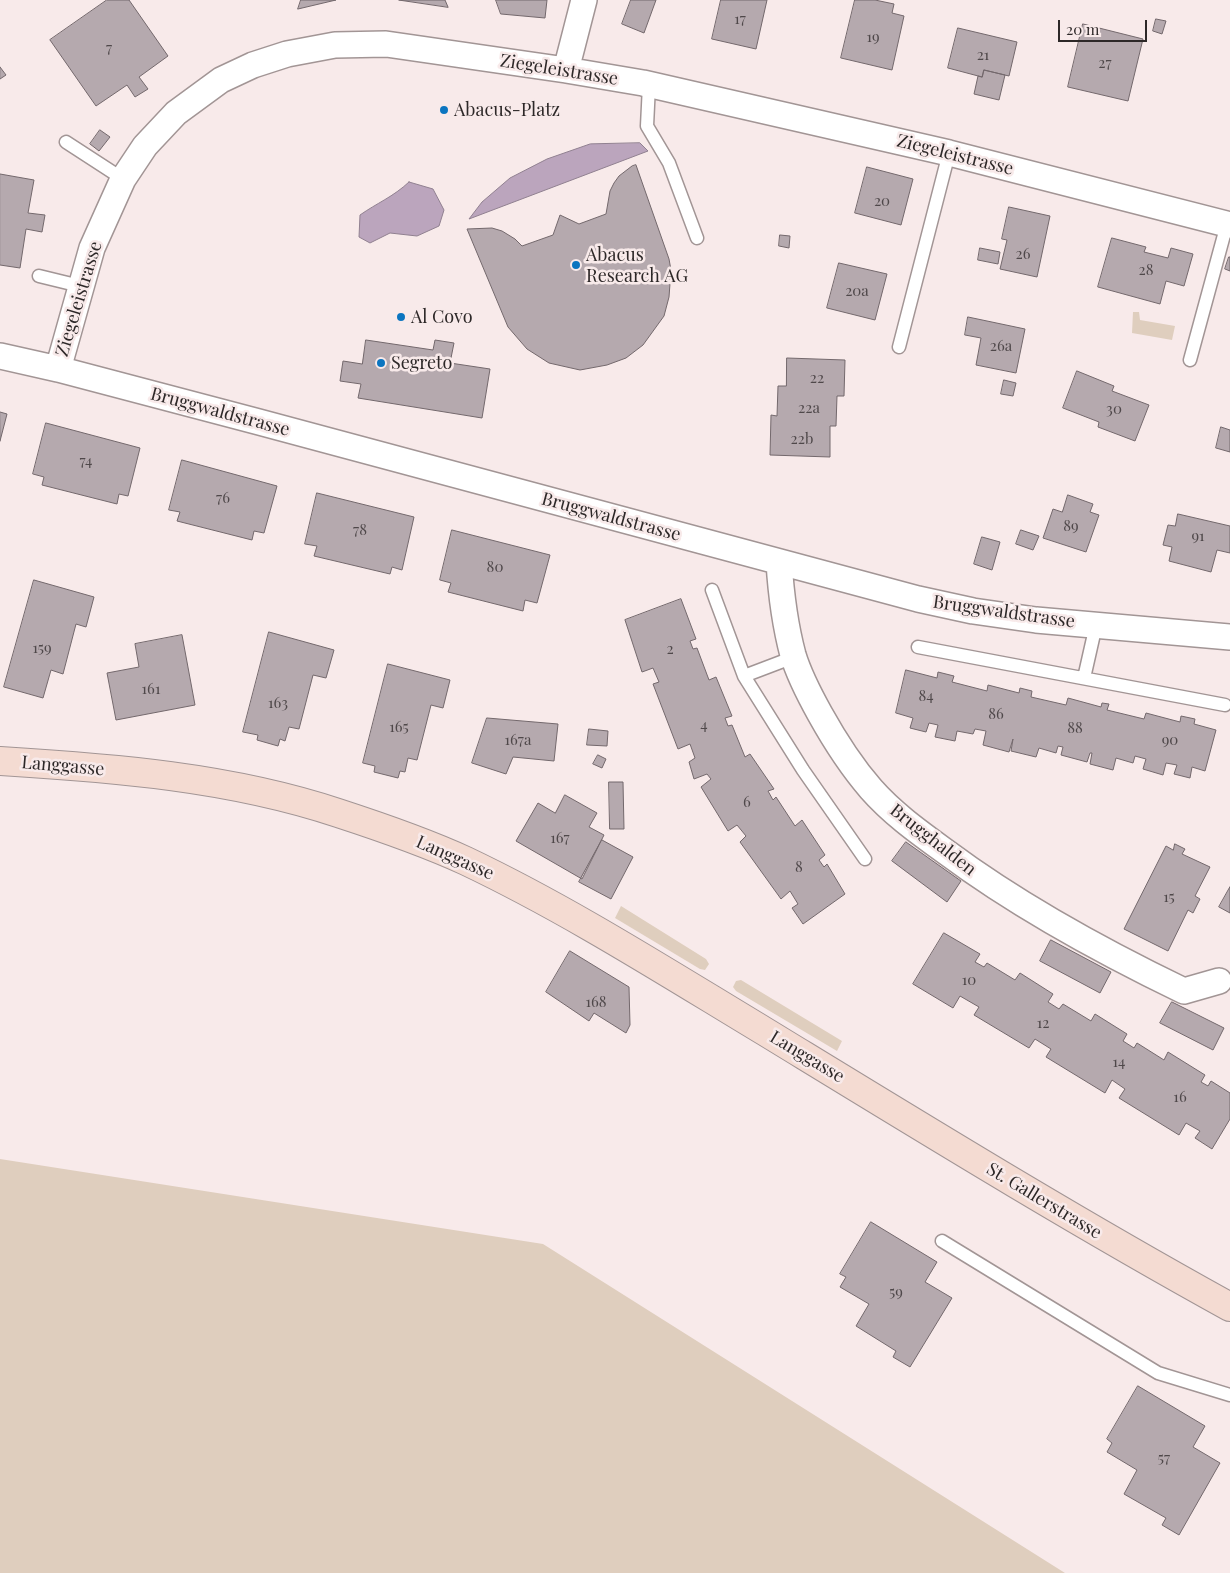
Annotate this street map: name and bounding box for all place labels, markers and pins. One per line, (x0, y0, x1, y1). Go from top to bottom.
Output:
place label: Abacus-Platz (454, 99, 560, 121)
marker: Abacus-Platz (438, 104, 450, 116)
place label: Abacus Research AG (586, 244, 688, 286)
marker: Abacus Research AG (570, 259, 582, 271)
place label: Al Covo (411, 306, 473, 328)
marker: Al Covo (395, 311, 407, 323)
place label: Segreto (391, 352, 452, 374)
marker: Segreto (375, 357, 387, 369)

